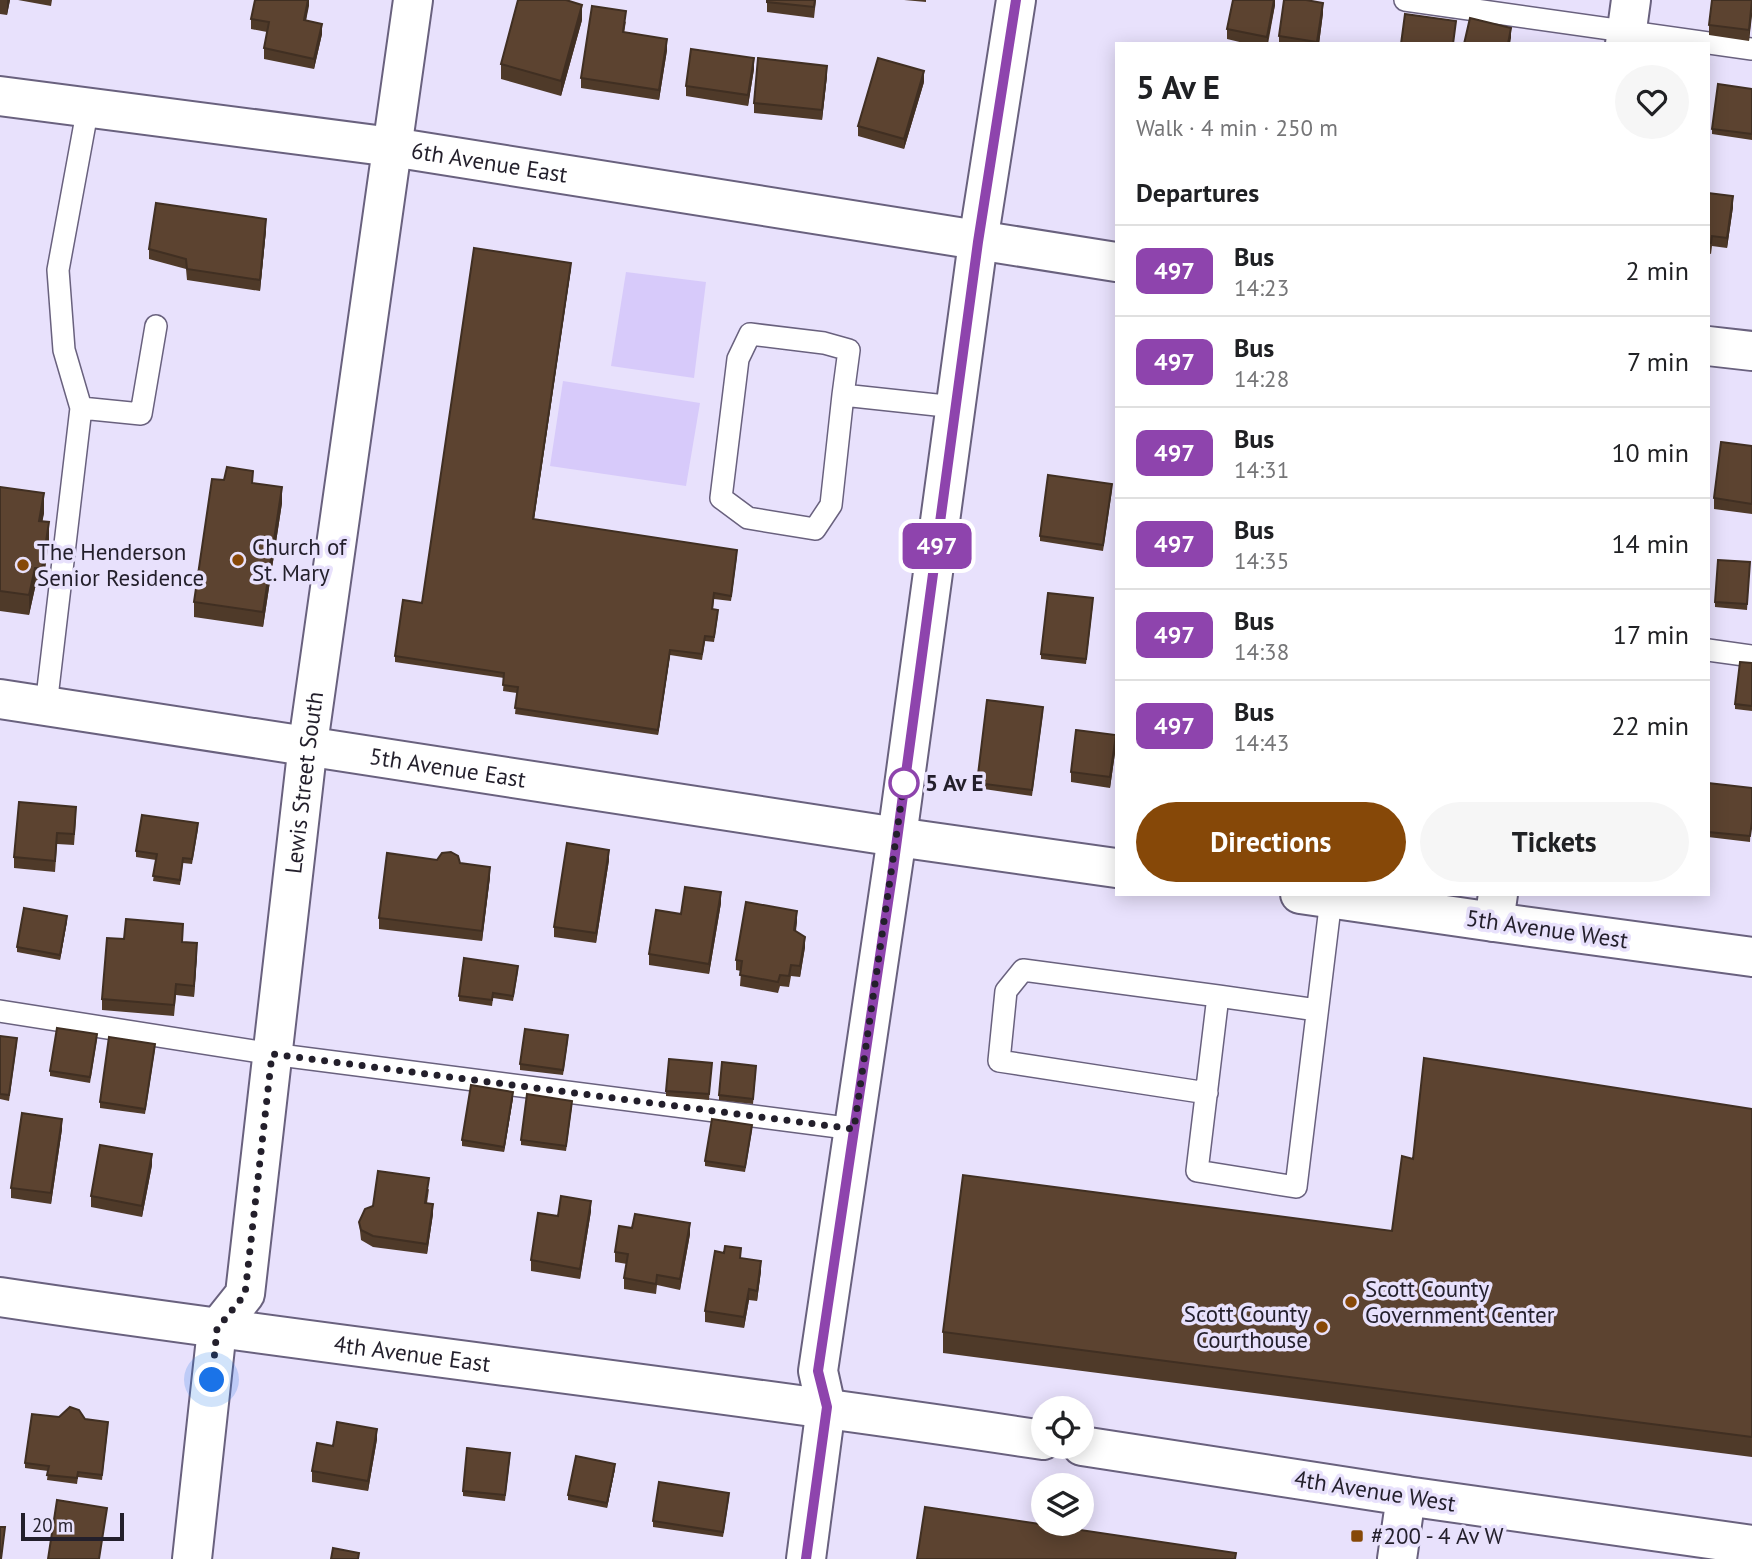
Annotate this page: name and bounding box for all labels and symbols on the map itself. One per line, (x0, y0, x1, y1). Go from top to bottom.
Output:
street label: 6th Avenue East (409, 135, 570, 189)
line badge: 497 (897, 523, 977, 569)
place label: Church of St. Mary (252, 532, 348, 587)
place label: The Henderson Senior Residence (37, 537, 204, 592)
marker: Church of St. Mary (230, 552, 246, 568)
marker: The Henderson Senior Residence (15, 557, 31, 573)
street label: Lewis Street South (278, 690, 329, 875)
street label: 5th Avenue East (368, 741, 528, 794)
marker: 5 Av E (889, 768, 919, 798)
place label: 5 Av E (925, 768, 984, 797)
street label: 5th Avenue West (1464, 903, 1630, 954)
place label: Scott County Government Center (1365, 1274, 1555, 1329)
marker: Scott County Government Center (1343, 1294, 1359, 1310)
place label: Scott County Courthouse (1184, 1299, 1308, 1354)
marker: Scott County Courthouse (1314, 1319, 1330, 1335)
street label: 4th Avenue East (332, 1329, 492, 1378)
your location (194, 1362, 229, 1397)
street label: 4th Avenue West (1292, 1463, 1458, 1518)
scale bar (21, 1510, 124, 1542)
place label: #200 - 4 Av W (1371, 1521, 1504, 1550)
marker: #200 - 4 Av W (1349, 1528, 1365, 1544)

